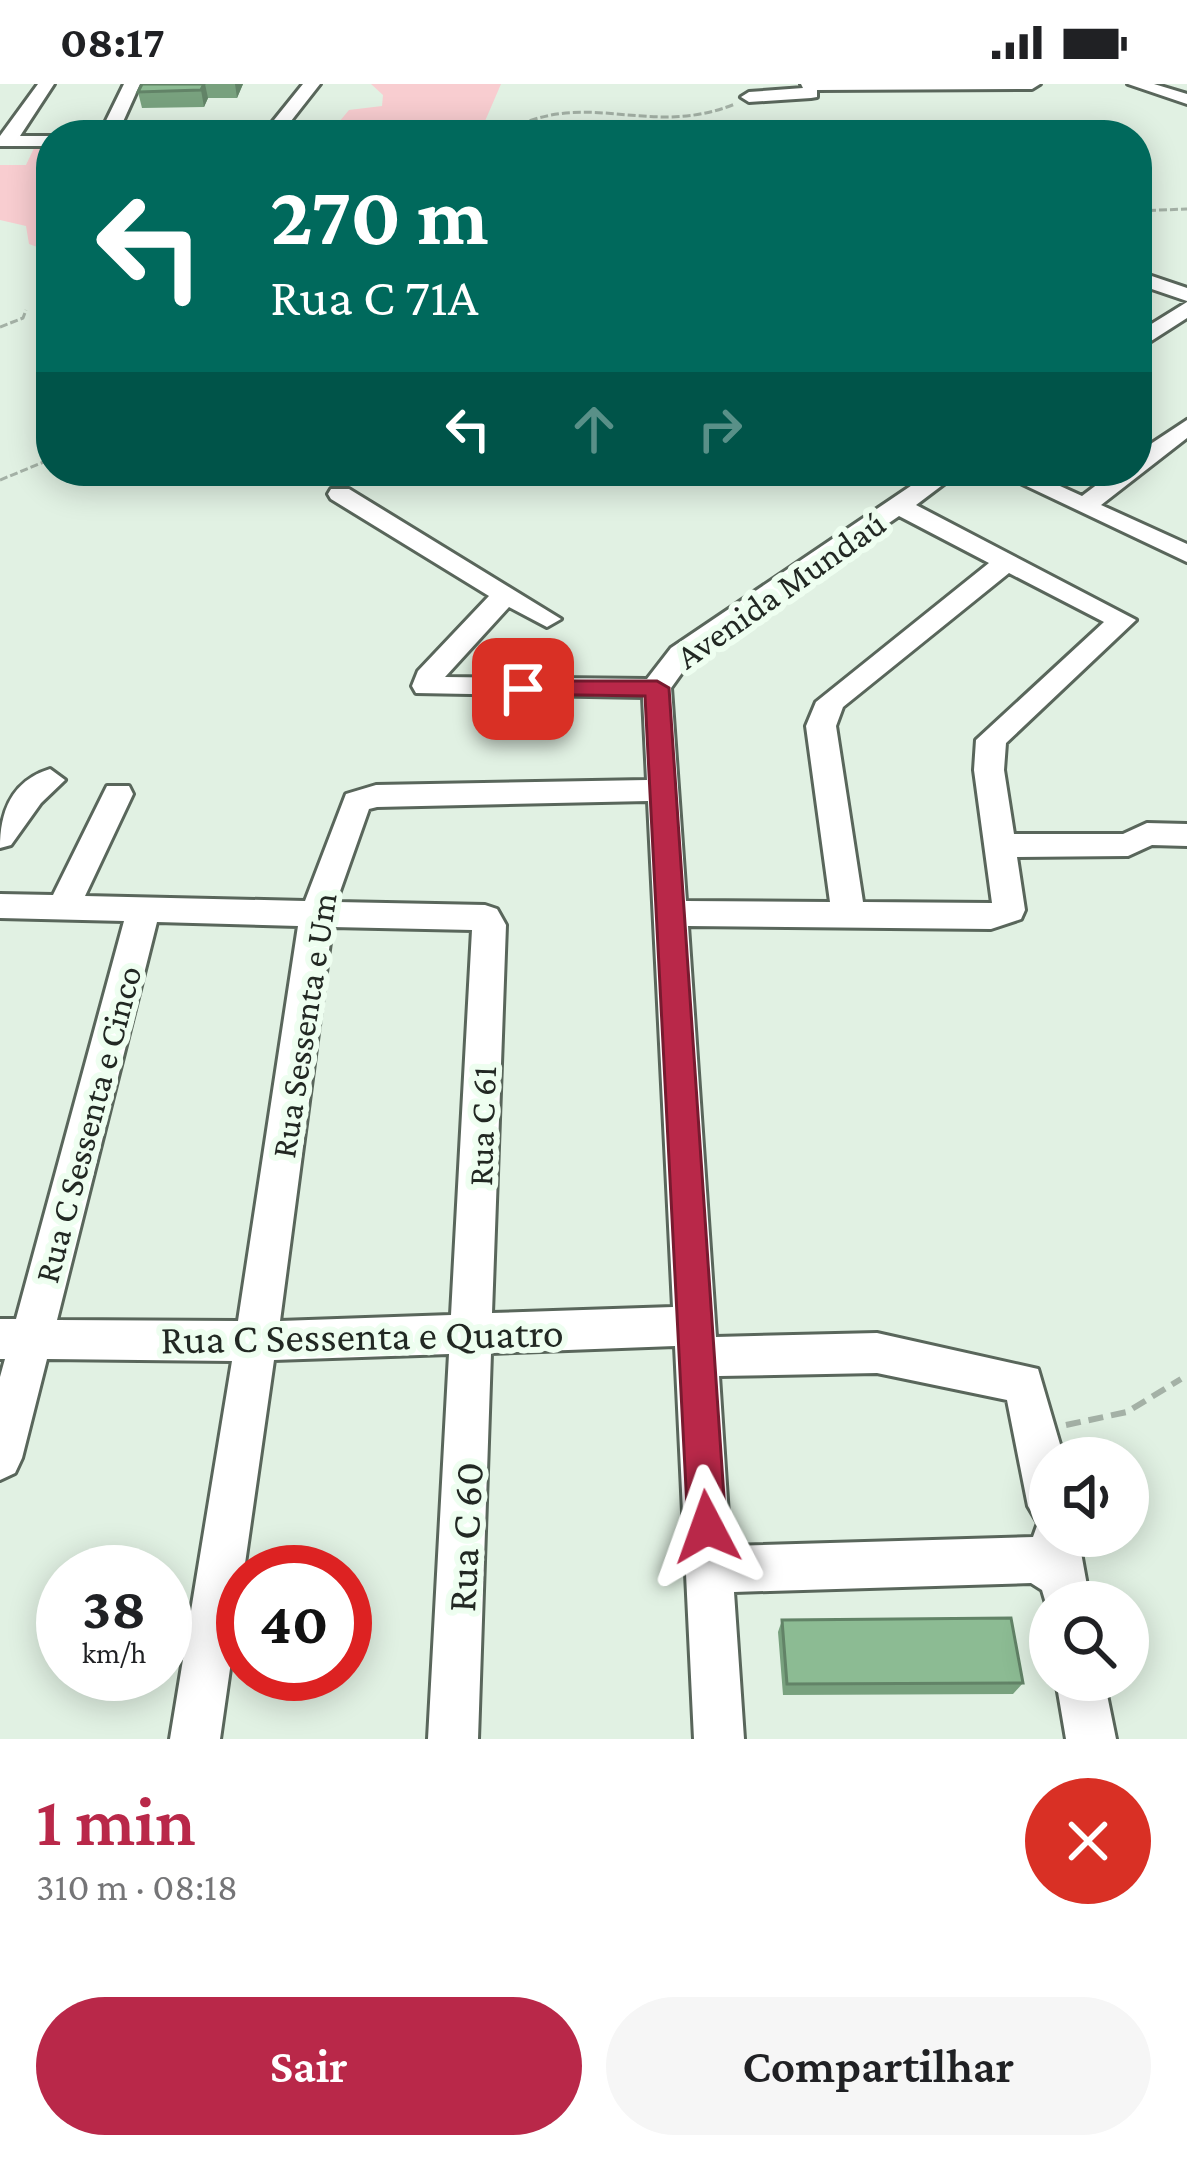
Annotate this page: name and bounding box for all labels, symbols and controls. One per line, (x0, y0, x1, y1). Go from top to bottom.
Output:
text: 08:17 (60, 17, 165, 67)
icon: left (72, 168, 228, 324)
text: 270 m (270, 169, 489, 262)
text: Rua C 71A (270, 267, 479, 327)
icon: left (435, 396, 501, 462)
icon: ahead (561, 396, 627, 462)
icon: right (687, 396, 753, 462)
street label: Avenida Mundaú (668, 503, 893, 677)
pin (472, 638, 574, 740)
icon: arrive (490, 656, 556, 722)
street label: Rua Sessenta e Um (263, 890, 345, 1161)
street label: Rua C Sessenta e Cinco (26, 961, 150, 1287)
street label: Rua C 61 (460, 1065, 504, 1187)
street label: Rua C Sessenta e Quatro (160, 1308, 564, 1363)
map controls (1029, 1437, 1149, 1701)
button: sound (1029, 1437, 1149, 1557)
street label: Rua C 60 (437, 1461, 492, 1613)
position arrow (644, 1464, 770, 1590)
speed limit sign: 40 (216, 1545, 372, 1701)
text: 38 (82, 1574, 146, 1641)
button: search (1029, 1581, 1149, 1701)
text: km/h (82, 1636, 146, 1669)
button: close (1025, 1778, 1151, 1904)
text: 1 min (36, 1780, 196, 1860)
text: 310 m · 08:18 (36, 1865, 238, 1908)
button: Sair (36, 1997, 582, 2135)
button: Compartilhar (606, 1997, 1151, 2135)

